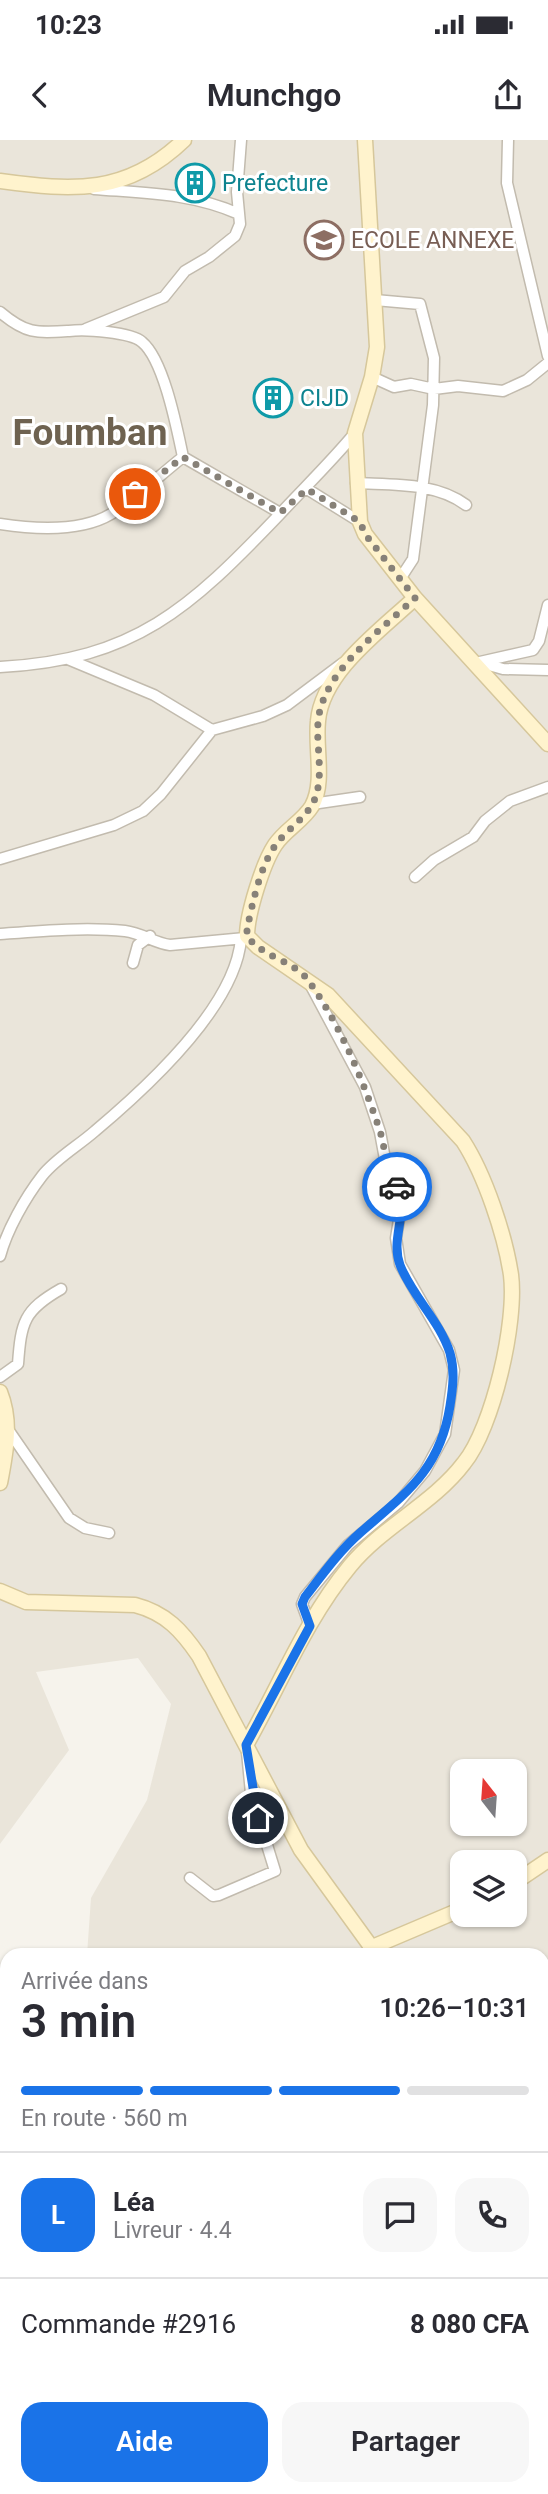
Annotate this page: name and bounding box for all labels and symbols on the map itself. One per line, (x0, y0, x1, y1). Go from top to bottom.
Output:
building icon: Prefecture (174, 162, 216, 204)
place label: Prefecture (222, 170, 328, 197)
school or university icon: ECOLE ANNEXE (303, 219, 345, 261)
place label: ECOLE ANNEXE (351, 227, 514, 254)
building icon: CIJD (252, 377, 294, 419)
place label: CIJD (300, 385, 349, 412)
district label: Foumban (13, 411, 167, 454)
pin (105, 464, 165, 524)
courier (362, 1152, 432, 1222)
north arrow (450, 1759, 527, 1836)
pin (228, 1788, 288, 1848)

